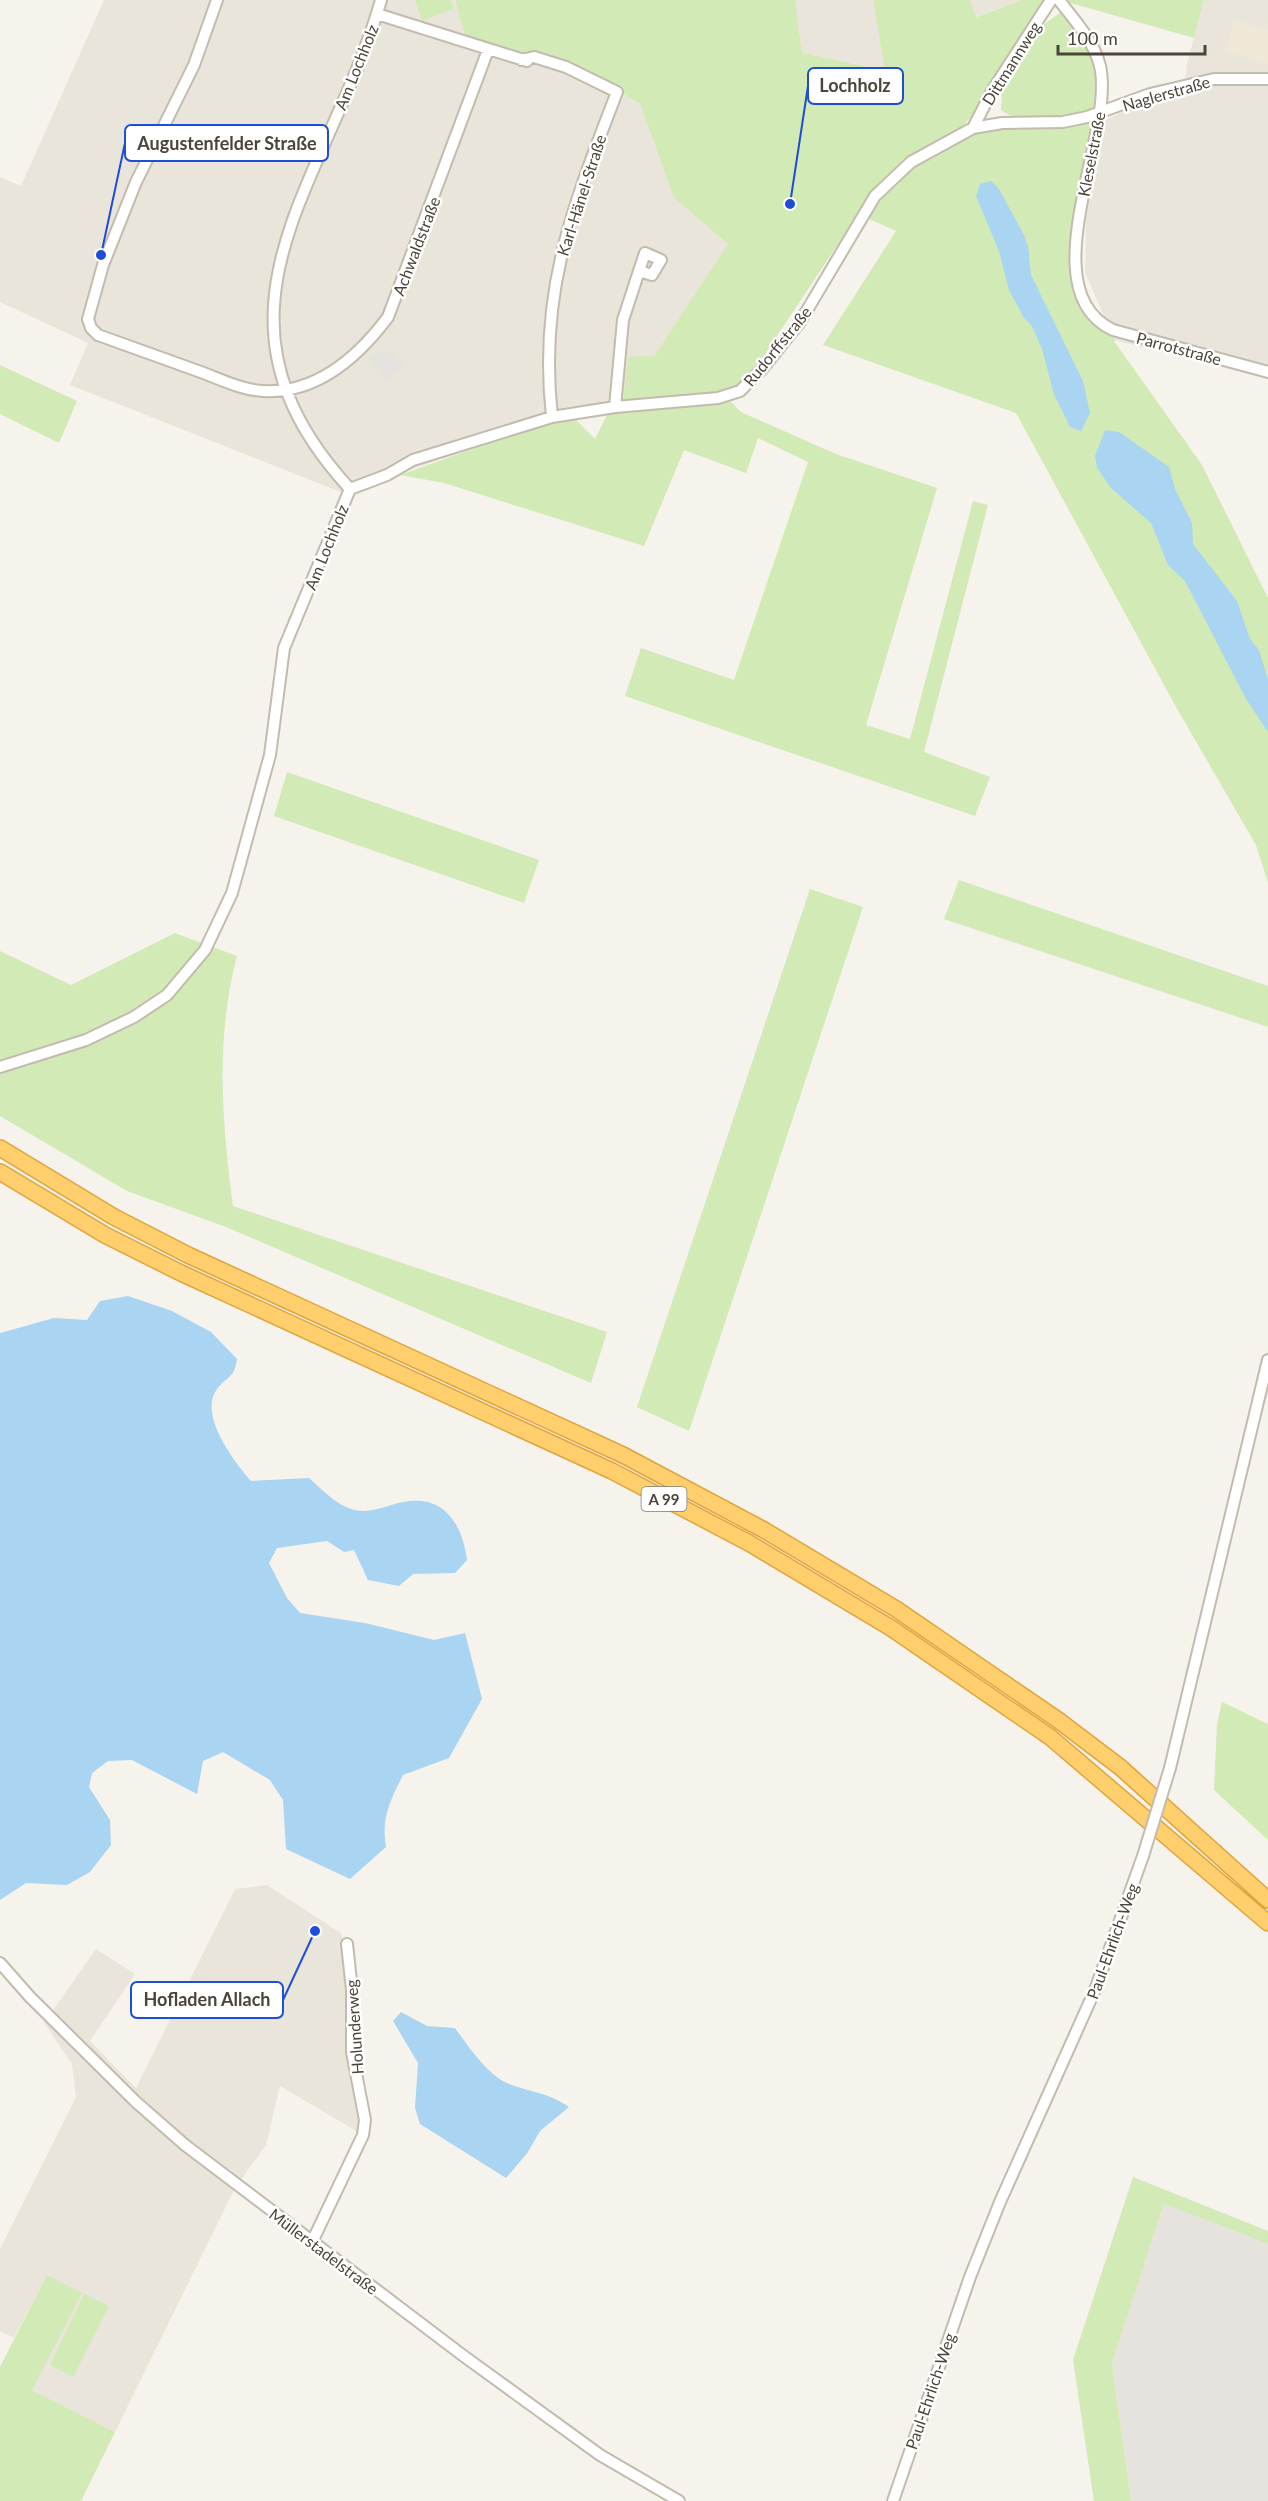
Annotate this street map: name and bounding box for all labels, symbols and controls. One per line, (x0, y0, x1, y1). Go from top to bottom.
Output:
street label: Dittmannweg (978, 18, 1044, 108)
scale bar (1058, 18, 1205, 56)
street label: Am Lochholz (330, 22, 382, 112)
text: 100 m (1067, 27, 1118, 49)
callout: Lochholz (808, 68, 903, 104)
street label: Naglerstraße (1120, 71, 1212, 115)
text: Lochholz (819, 74, 891, 96)
street label: Kleselstraße (1073, 110, 1109, 198)
callout: Augustenfelder Straße (125, 125, 328, 161)
text: Augustenfelder Straße (136, 132, 317, 154)
street label: Karl-Hänel-Straße (552, 132, 610, 258)
street label: Achwaldstraße (388, 194, 444, 298)
street label: Rudorffstraße (739, 302, 815, 390)
street label: Parrotstraße (1134, 328, 1224, 368)
street label: Am Lochholz (300, 502, 352, 592)
road number: A 99 (642, 1487, 686, 1511)
street label: Paul-Ehrlich-Weg (1082, 1880, 1142, 2002)
street label: Holunderweg (341, 1979, 367, 2075)
callout: Hofladen Allach (131, 1982, 283, 2018)
text: Hofladen Allach (144, 1988, 271, 2010)
street label: Müllerstadelstraße (266, 2204, 382, 2298)
street label: Paul-Ehrlich-Weg (901, 2330, 959, 2452)

